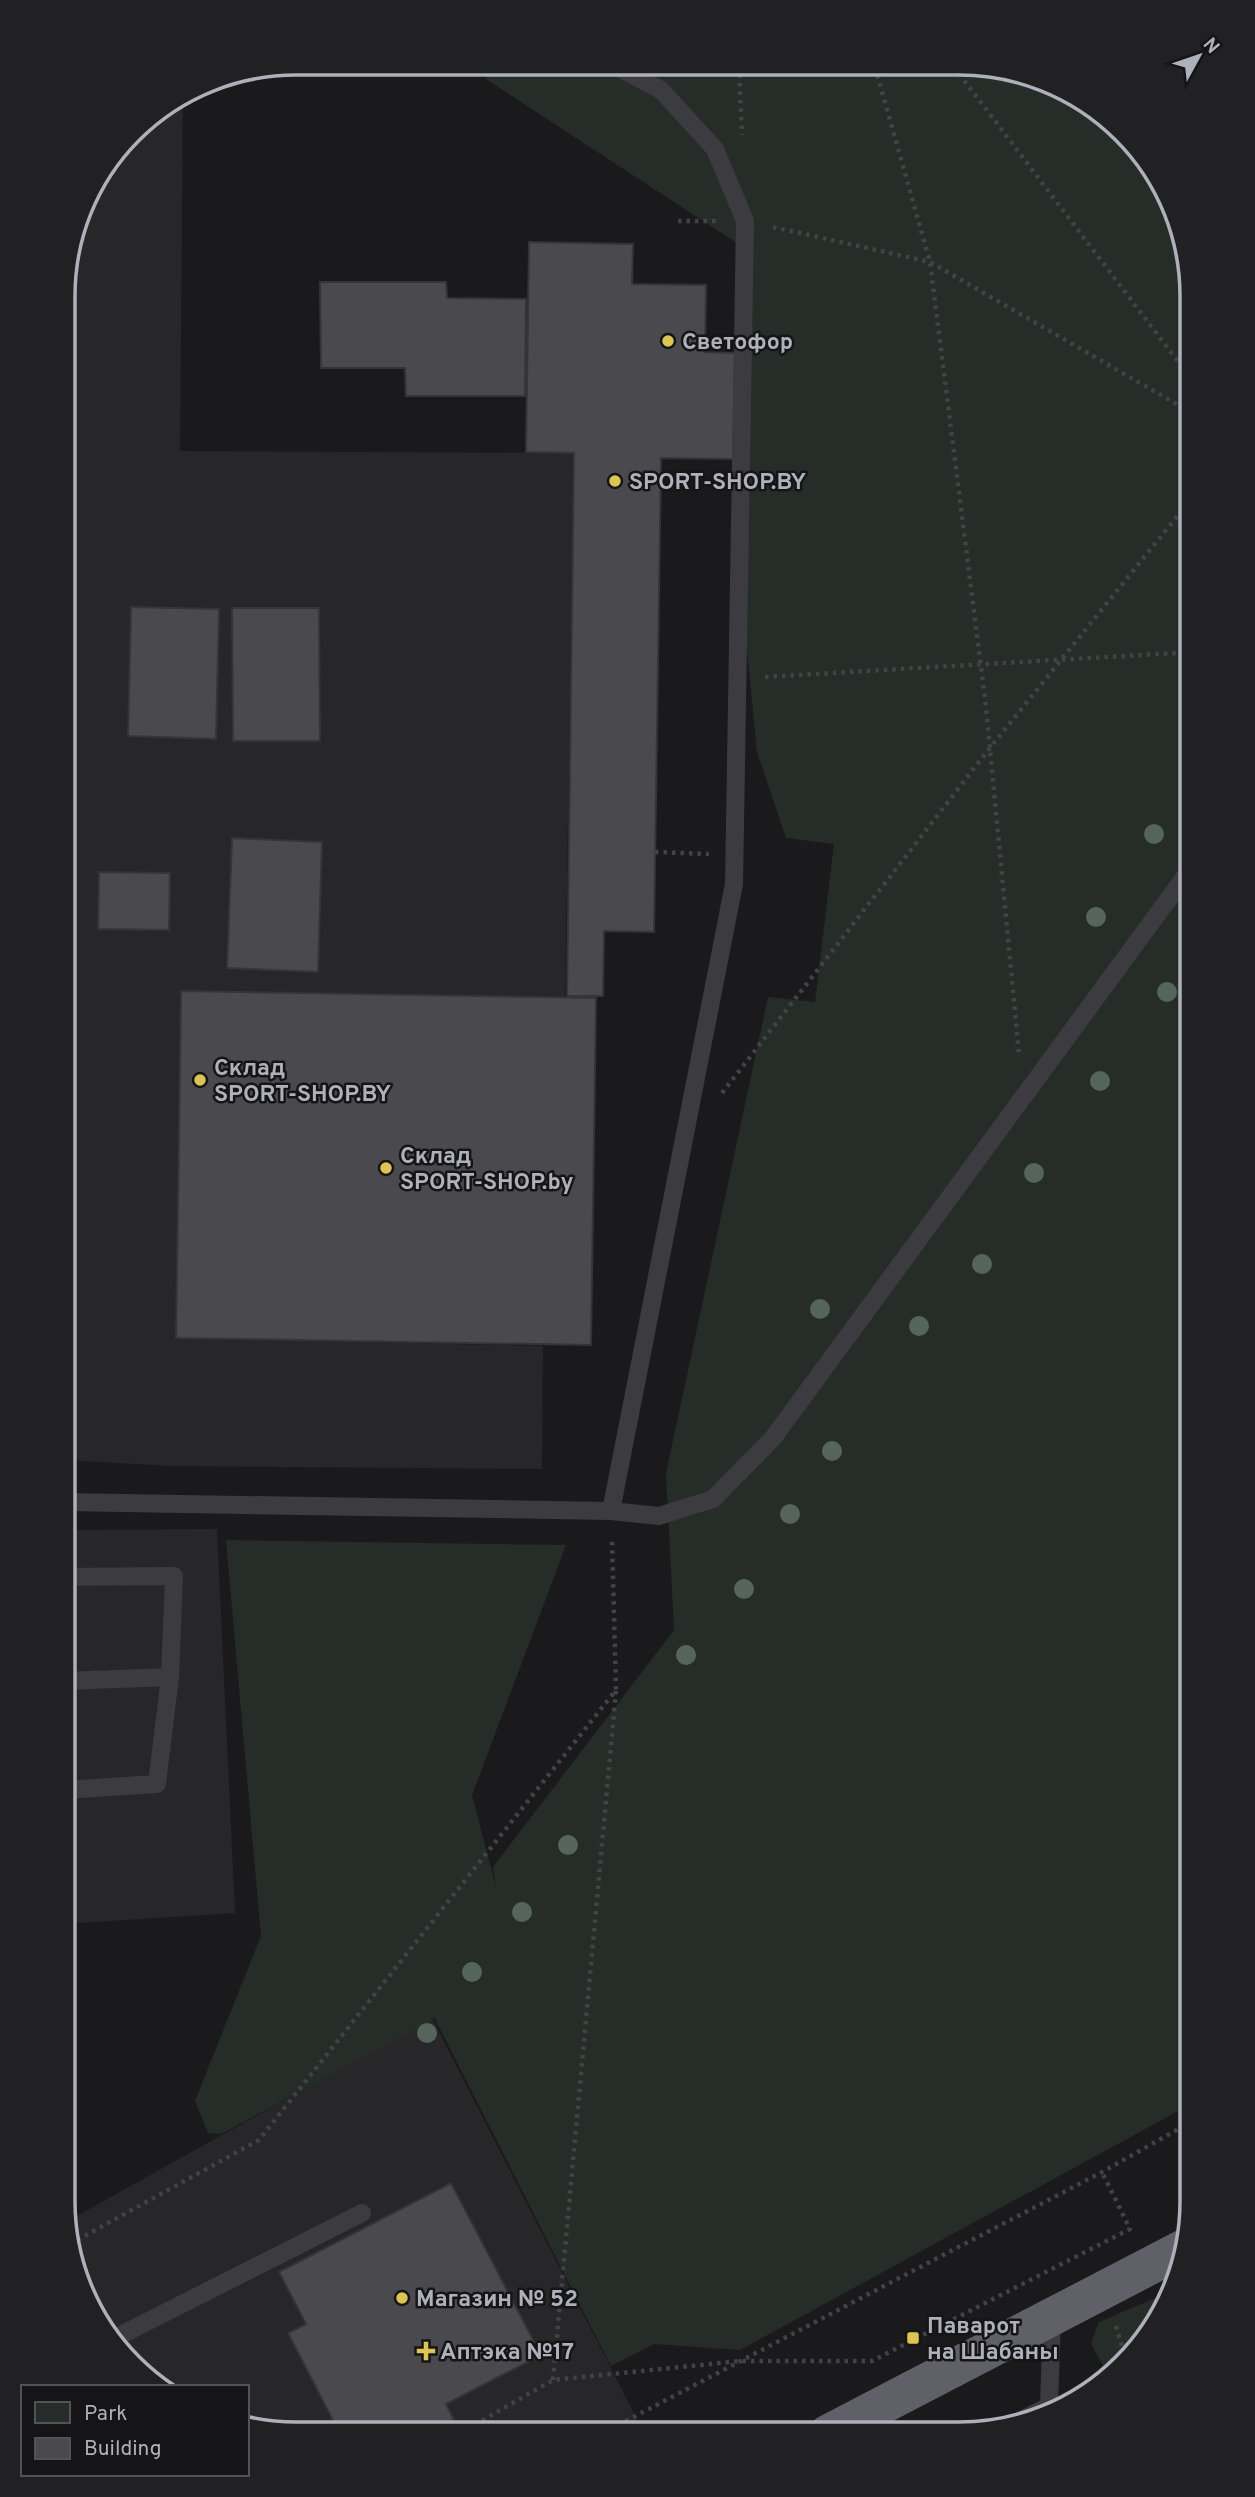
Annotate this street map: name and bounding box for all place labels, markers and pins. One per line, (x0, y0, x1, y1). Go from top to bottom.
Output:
place label: Светофор (682, 329, 793, 358)
marker: Светофор (660, 333, 676, 349)
place label: SPORT-SHOP.BY (629, 469, 807, 498)
marker: SPORT-SHOP.BY (607, 473, 623, 489)
place label: Склад SPORT-SHOP.BY (214, 1055, 392, 1110)
marker: Склад SPORT-SHOP.BY (192, 1072, 208, 1088)
place label: Склад SPORT-SHOP.by (400, 1143, 573, 1198)
marker: Склад SPORT-SHOP.by (378, 1160, 394, 1176)
place label: Магазин № 52 (416, 2286, 578, 2315)
marker: Магазин № 52 (394, 2290, 410, 2306)
place label: Паварот на Шабаны (927, 2313, 1059, 2368)
marker: Паварот на Шабаны (905, 2330, 921, 2346)
place label: Аптэка №17 (440, 2339, 574, 2368)
marker: Аптэка №17 (418, 2343, 434, 2359)

